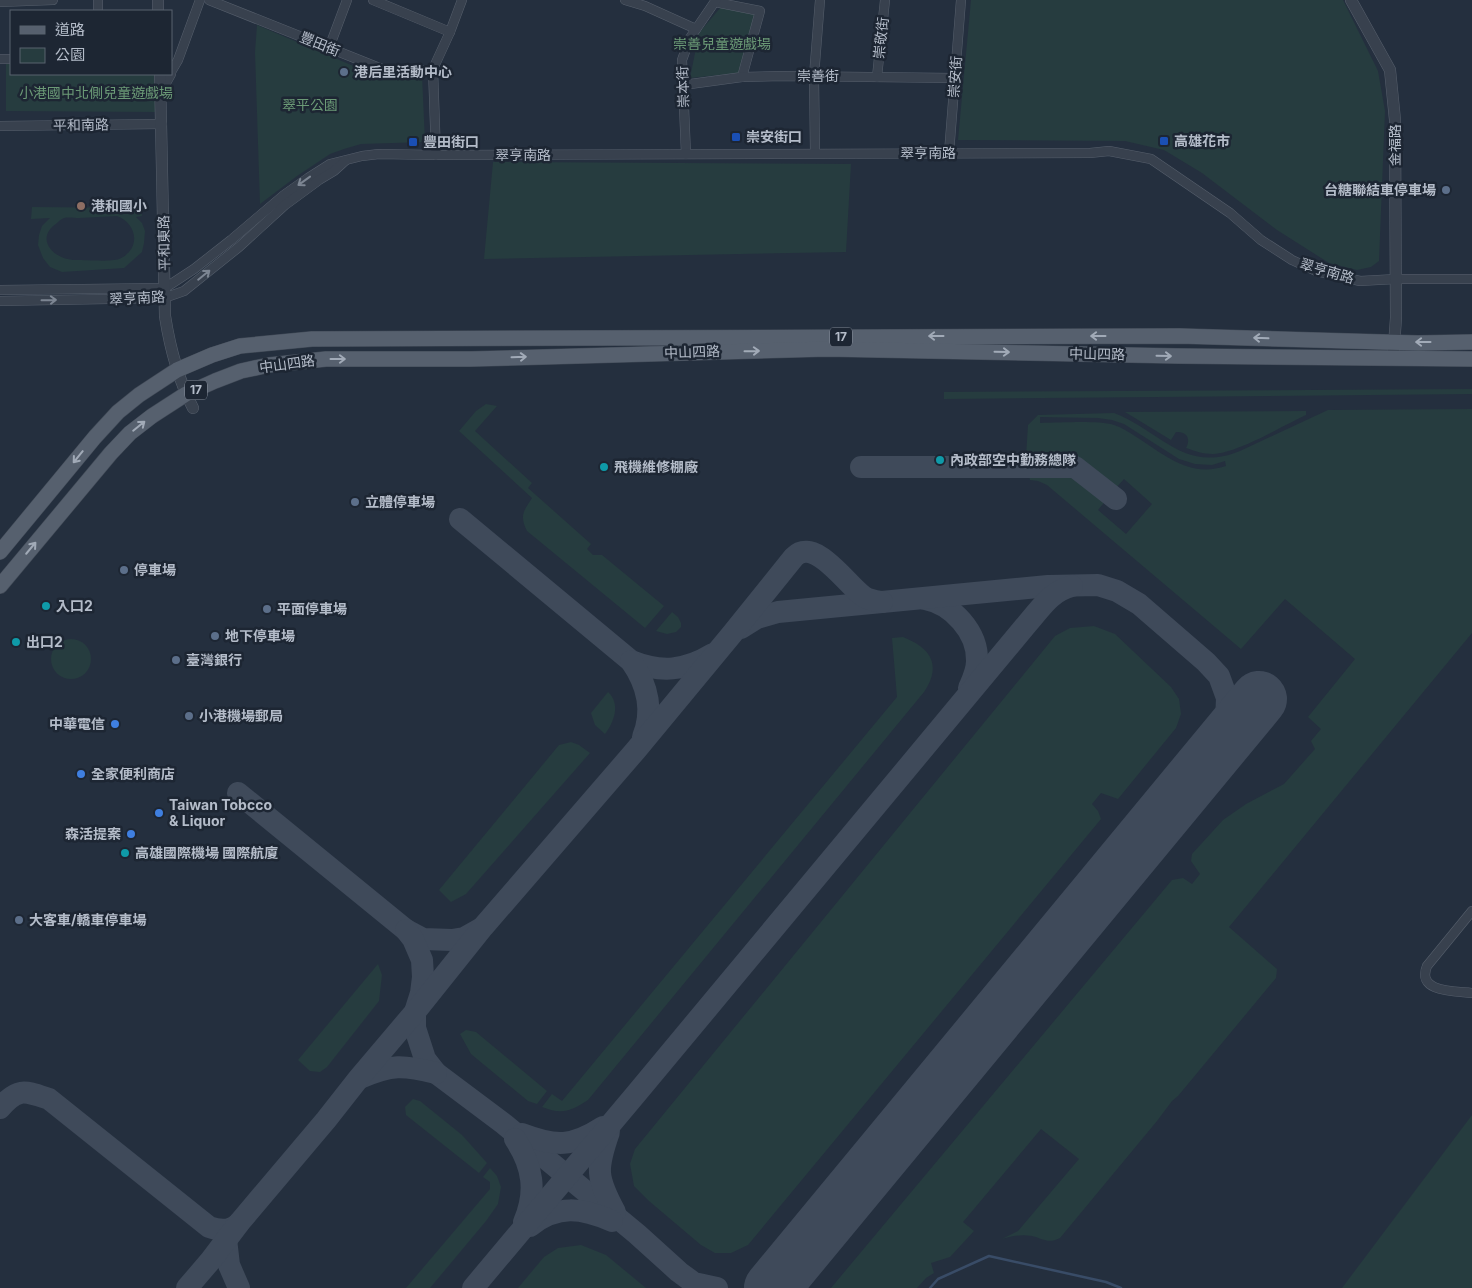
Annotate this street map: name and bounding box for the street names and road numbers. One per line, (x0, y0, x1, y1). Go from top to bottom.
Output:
street label: 崇敬街 (870, 16, 891, 60)
street label: 豐田街 (298, 28, 343, 59)
street label: 崇安街 (945, 55, 964, 99)
street label: 崇本街 (673, 66, 692, 108)
street label: 崇善街 (797, 67, 839, 84)
street label: 平和南路 (53, 116, 109, 133)
street label: 金福路 (1386, 124, 1403, 166)
street label: 翠亨南路 (900, 144, 956, 161)
street label: 翠亨南路 (495, 146, 551, 163)
street label: 平和東路 (155, 215, 172, 271)
street label: 翠亨南路 (1298, 255, 1356, 286)
street label: 翠亨南路 (109, 288, 165, 307)
road number: 17 (830, 328, 852, 347)
street label: 中山四路 (664, 342, 720, 361)
street label: 中山四路 (1069, 345, 1125, 362)
street label: 中山四路 (258, 351, 316, 376)
road number: 17 (185, 380, 207, 400)

